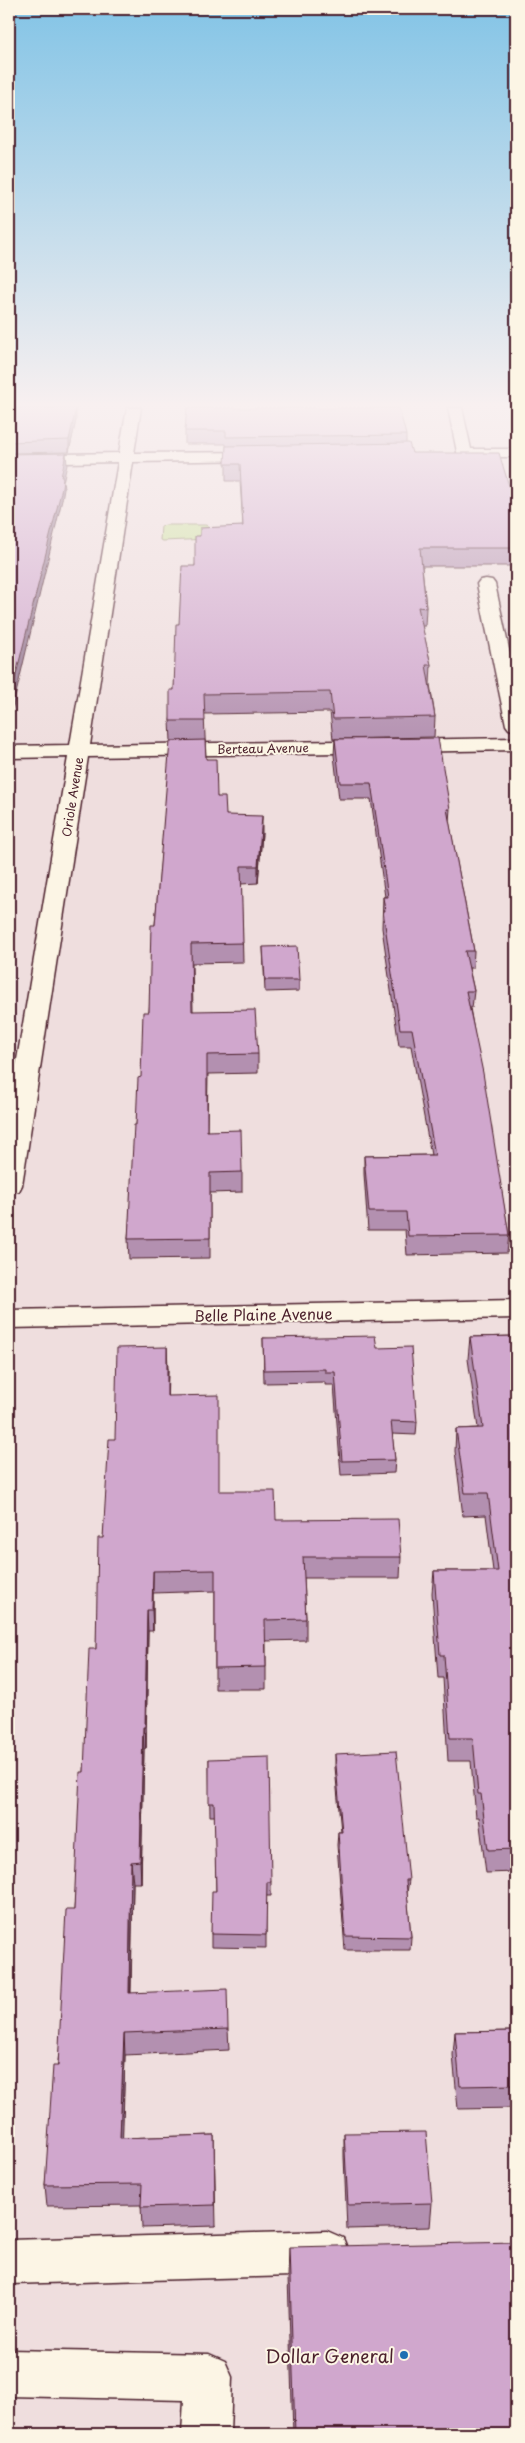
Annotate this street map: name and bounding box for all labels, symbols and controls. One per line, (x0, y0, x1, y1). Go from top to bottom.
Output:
street label: Berteau Avenue (217, 738, 309, 758)
street label: Oriole Avenue (57, 755, 87, 838)
street label: Belle Plaine Avenue (193, 1301, 333, 1327)
place label: Dollar General (265, 2342, 394, 2369)
marker: Dollar General (398, 2349, 410, 2361)

